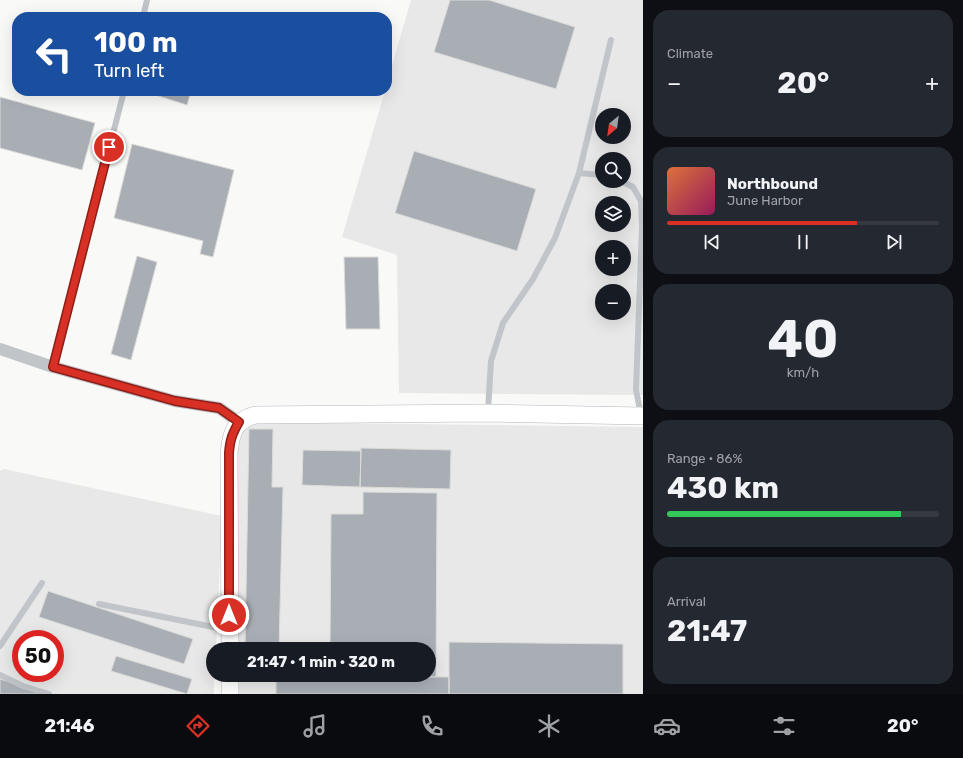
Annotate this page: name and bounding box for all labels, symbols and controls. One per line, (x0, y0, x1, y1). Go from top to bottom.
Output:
text: 100 m (94, 26, 178, 59)
icon: left (28, 28, 80, 80)
text: Climate (667, 46, 713, 61)
text: Turn left (94, 60, 164, 82)
text: 20° (777, 65, 829, 101)
text: − (667, 70, 681, 97)
text: + (925, 70, 939, 97)
north arrow (595, 108, 631, 144)
map controls (595, 108, 631, 320)
pin (92, 130, 126, 164)
icon: arrive (98, 136, 120, 158)
button: search (595, 152, 631, 188)
text: Northbound (727, 175, 818, 193)
text: June Harbor (727, 193, 803, 208)
button: layers (595, 196, 631, 232)
icon: previous (701, 231, 723, 253)
icon: pause (792, 231, 814, 253)
icon: next (883, 231, 905, 253)
button: + (595, 240, 631, 276)
button: − (595, 284, 631, 320)
text: 40 (768, 308, 838, 370)
text: km/h (787, 365, 819, 380)
text: Range · 86% (667, 451, 742, 466)
text: 430 km (667, 470, 779, 506)
position arrow (208, 594, 250, 636)
text: Arrival (667, 594, 706, 609)
text: 21:47 (667, 613, 747, 649)
speed limit sign: 50 (12, 630, 64, 682)
text: 21:47 · 1 min · 320 m (247, 653, 395, 671)
icon: directions (184, 712, 212, 740)
icon: music (301, 712, 329, 740)
icon: phone (418, 712, 446, 740)
icon: climate (535, 712, 563, 740)
icon: car (653, 712, 681, 740)
icon: filters (770, 712, 798, 740)
text: 21:46 (45, 715, 95, 737)
text: 20° (887, 715, 918, 737)

